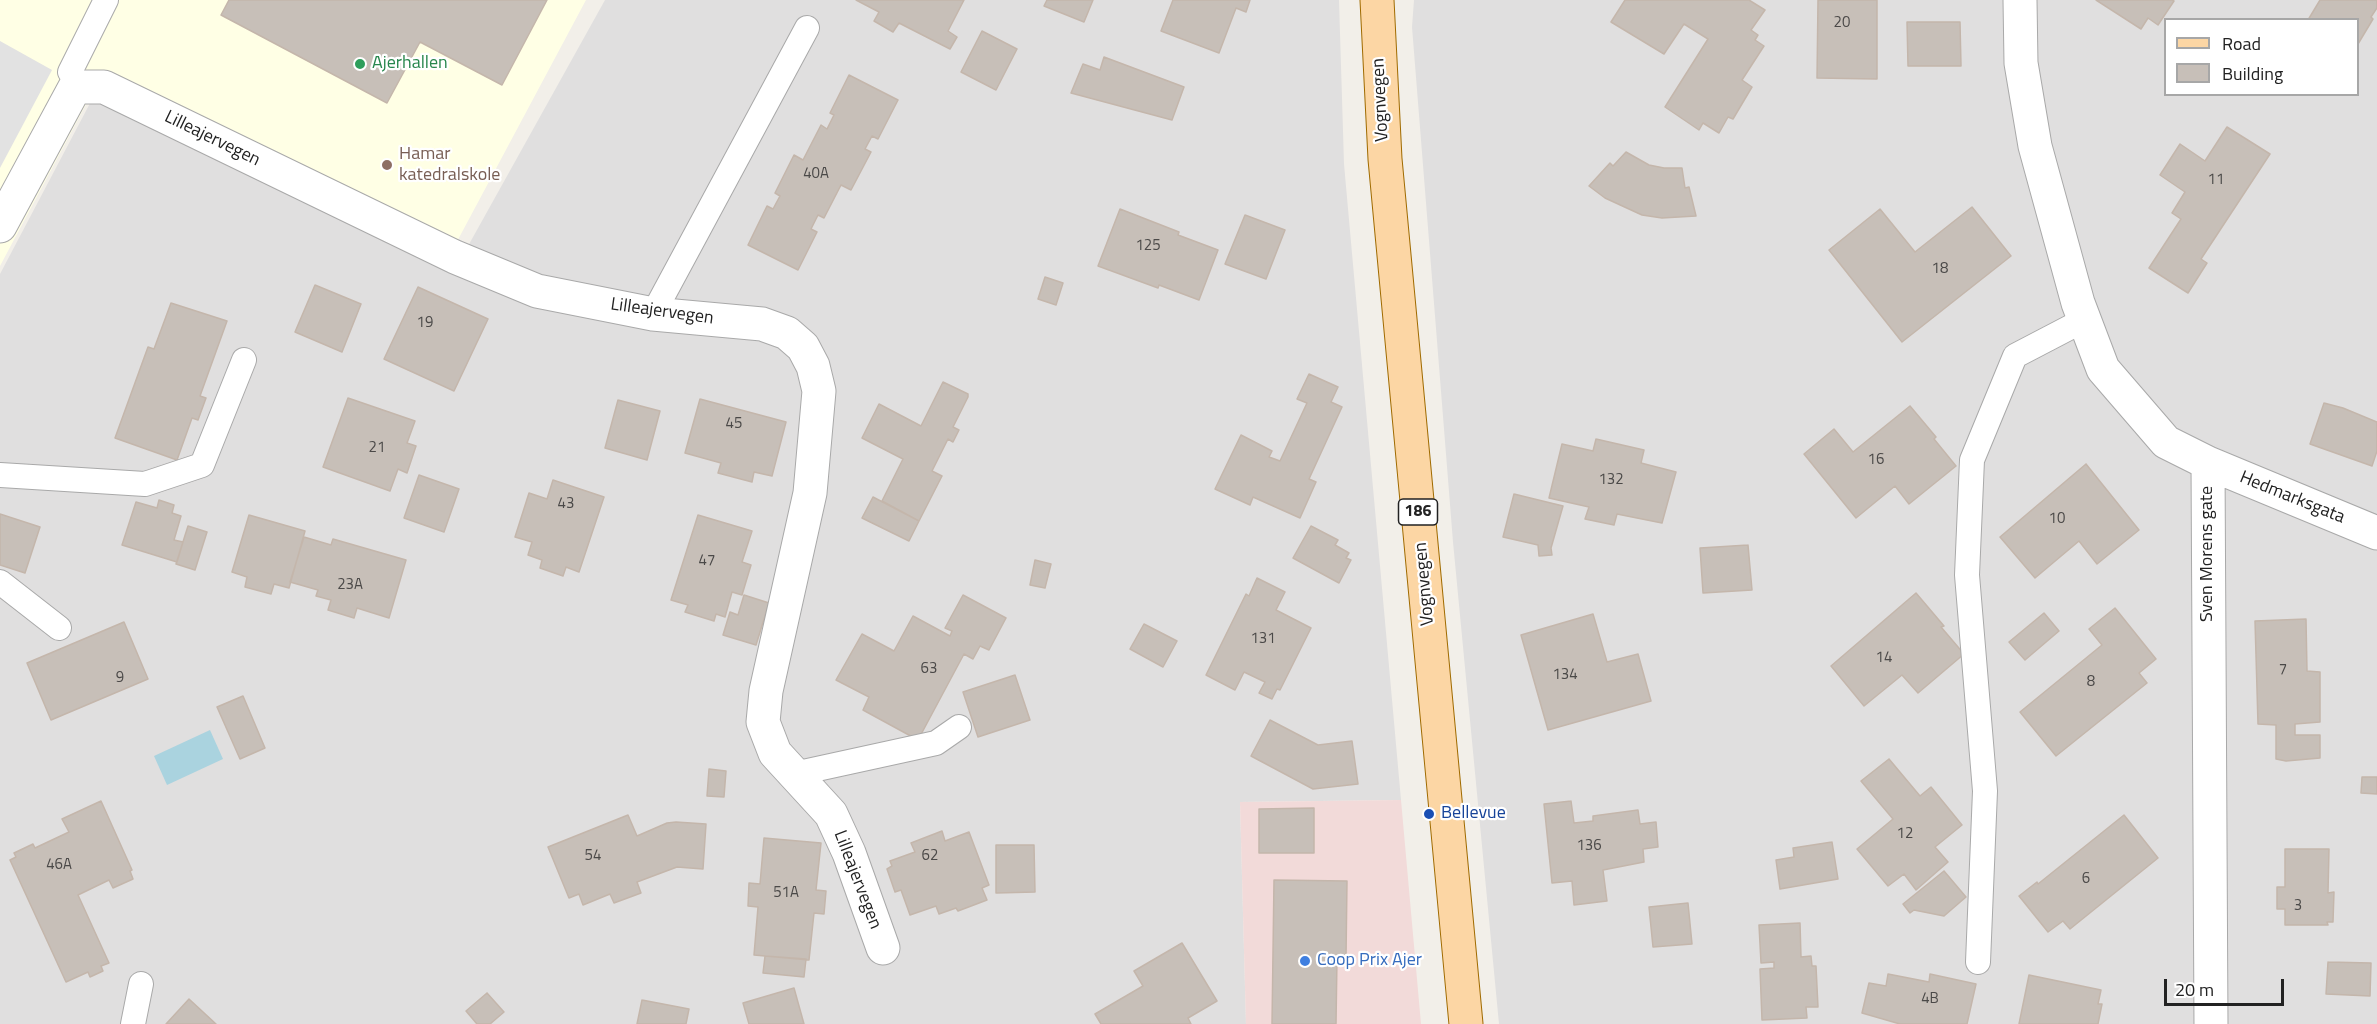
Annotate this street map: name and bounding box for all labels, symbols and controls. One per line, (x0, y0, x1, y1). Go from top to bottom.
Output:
house number: 20 (1834, 14, 1850, 32)
legend (2164, 18, 2359, 96)
text: Road (2222, 30, 2261, 57)
place label: Ajerhallen (372, 53, 448, 75)
marker: Ajerhallen (353, 57, 367, 71)
street label: Vognvegen (1368, 58, 1394, 142)
text: Building (2222, 60, 2283, 87)
street label: Lilleajervegen (161, 107, 263, 171)
place label: Hamar katedralskole (399, 144, 500, 186)
marker: Hamar katedralskole (380, 158, 394, 172)
house number: 40A (803, 165, 829, 183)
house number: 11 (2208, 171, 2224, 189)
house number: 125 (1135, 237, 1161, 255)
house number: 18 (1932, 260, 1948, 278)
street label: Lilleajervegen (609, 294, 715, 330)
house number: 19 (417, 314, 433, 332)
house number: 45 (726, 415, 742, 433)
house number: 21 (369, 439, 385, 457)
house number: 16 (1868, 451, 1884, 469)
street label: Hedmarksgata (2236, 467, 2348, 529)
house number: 132 (1598, 471, 1624, 489)
street label: Sven Morens gate (2197, 486, 2219, 622)
house number: 43 (558, 495, 574, 513)
road number: 186 (1398, 499, 1438, 525)
house number: 10 (2049, 510, 2065, 528)
street label: Vognvegen (1411, 541, 1439, 627)
house number: 47 (699, 552, 715, 570)
house number: 23A (337, 576, 363, 594)
house number: 131 (1250, 630, 1276, 648)
house number: 14 (1876, 649, 1892, 667)
house number: 63 (921, 660, 937, 678)
house number: 7 (2279, 661, 2287, 679)
house number: 134 (1552, 666, 1578, 684)
house number: 9 (116, 669, 124, 687)
house number: 8 (2087, 673, 2095, 691)
place label: Bellevue (1441, 803, 1506, 825)
marker: Bellevue (1422, 807, 1436, 821)
house number: 12 (1897, 825, 1913, 843)
street label: Lilleajervegen (828, 828, 886, 932)
house number: 136 (1576, 837, 1602, 855)
house number: 54 (585, 847, 601, 865)
house number: 62 (922, 847, 938, 865)
house number: 46A (46, 856, 72, 874)
house number: 6 (2082, 870, 2090, 888)
house number: 51A (773, 884, 799, 902)
house number: 3 (2294, 897, 2302, 915)
place label: Coop Prix Ajer (1317, 950, 1422, 972)
marker: Coop Prix Ajer (1298, 954, 1312, 968)
scale bar (2167, 967, 2287, 1005)
text: 20 m (2175, 976, 2214, 1003)
house number: 4B (1921, 990, 1939, 1008)

